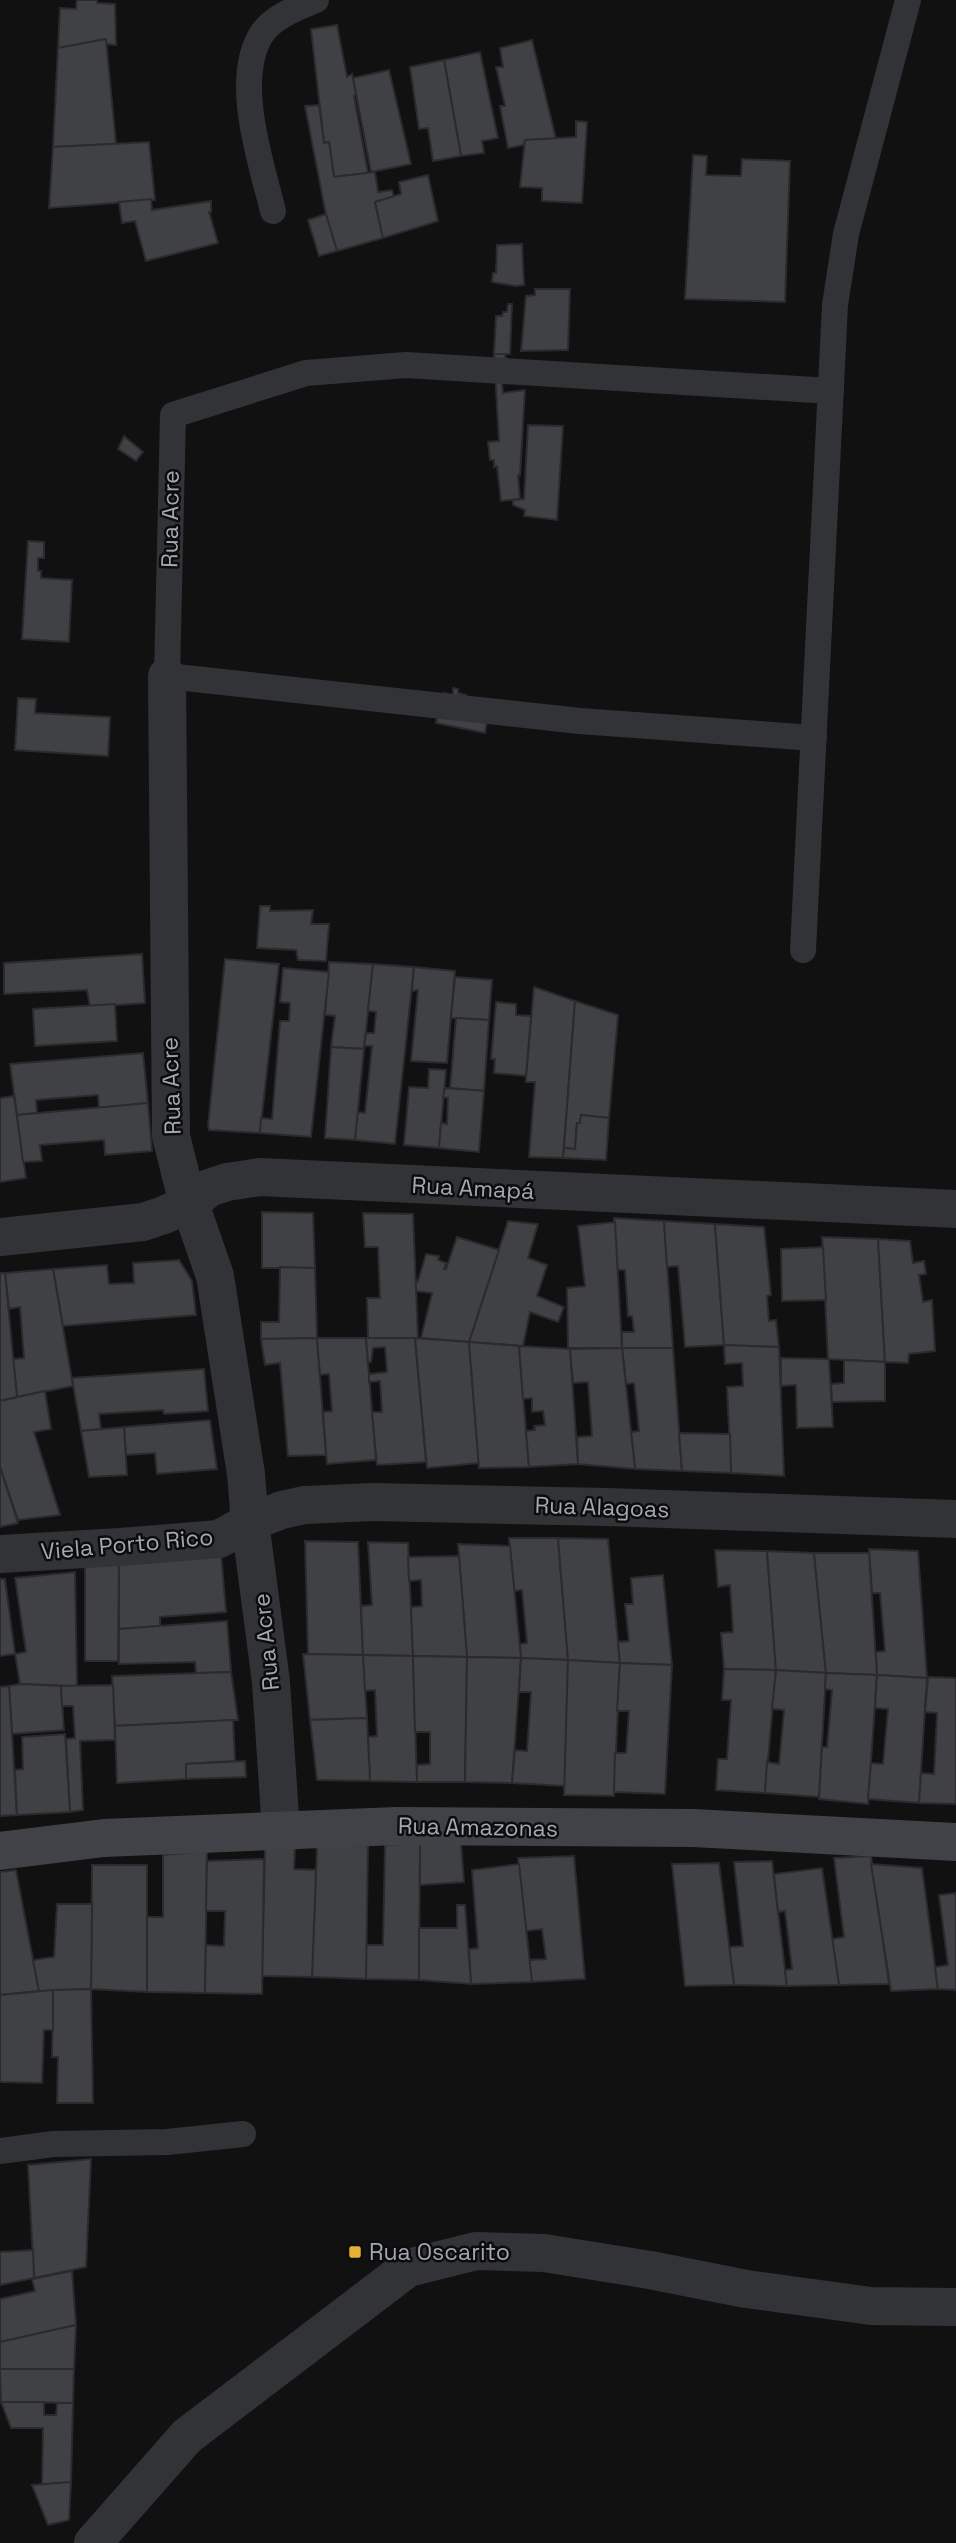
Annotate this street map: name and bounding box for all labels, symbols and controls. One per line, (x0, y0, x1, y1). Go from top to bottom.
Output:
street label: Rua Acre (154, 470, 186, 568)
street label: Rua Acre (154, 1037, 188, 1135)
street label: Rua Amapá (411, 1170, 535, 1206)
street label: Rua Alagoas (534, 1490, 670, 1524)
street label: Viela Porto Rico (40, 1522, 214, 1566)
street label: Rua Acre (246, 1592, 286, 1692)
street label: Rua Amazonas (398, 1811, 558, 1843)
place label: Rua Oscarito (369, 2237, 510, 2267)
marker: Rua Oscarito (347, 2244, 363, 2260)

